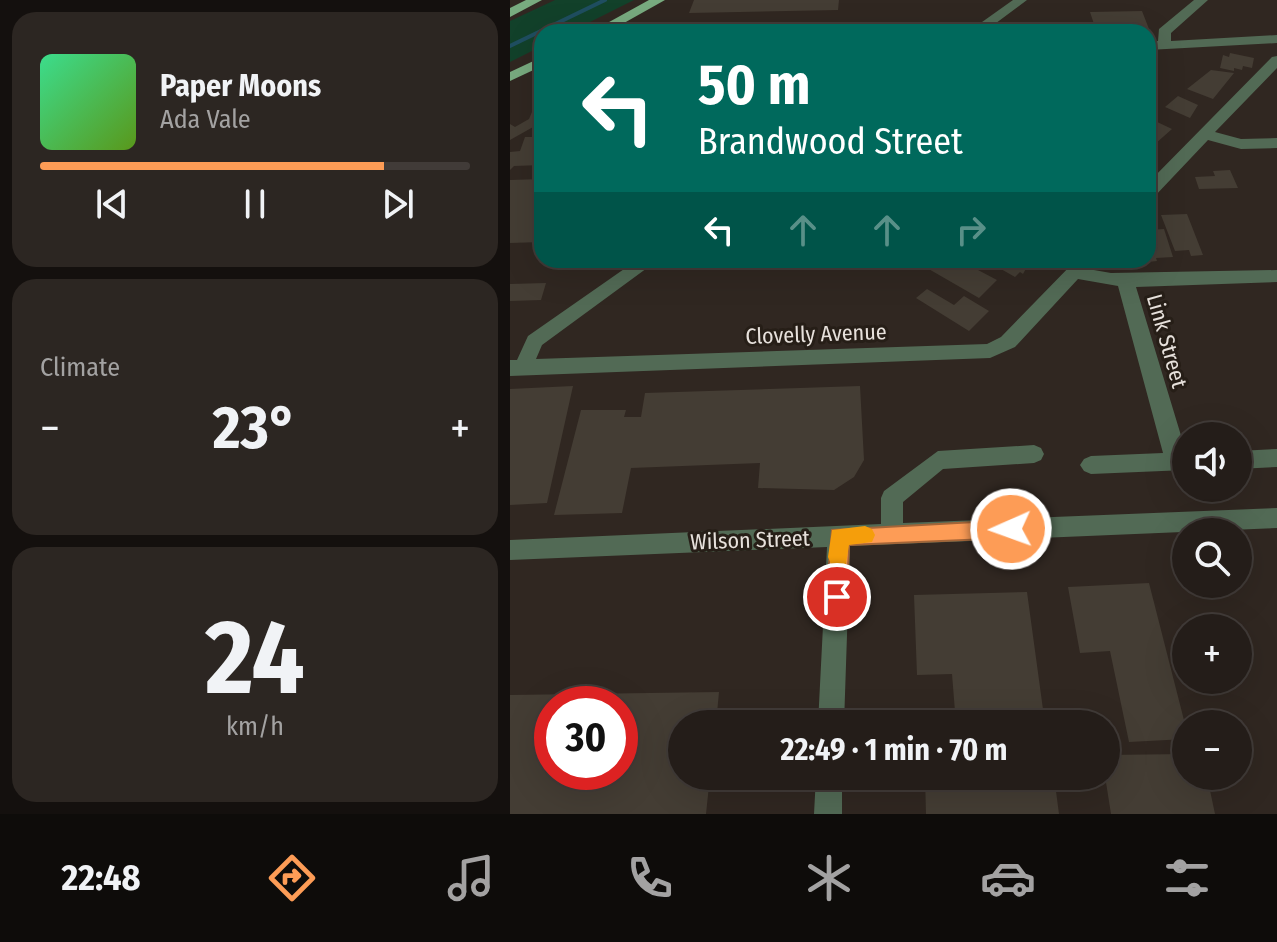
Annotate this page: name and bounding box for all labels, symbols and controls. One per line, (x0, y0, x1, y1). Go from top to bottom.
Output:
text: 50 m (698, 52, 810, 119)
icon: left (566, 56, 670, 160)
text: Paper Moons (160, 68, 321, 104)
text: Ada Vale (160, 104, 251, 135)
text: Brandwood Street (698, 120, 963, 164)
icon: previous (90, 182, 134, 226)
icon: pause (233, 182, 277, 226)
icon: next (376, 182, 420, 226)
icon: left (697, 208, 741, 252)
icon: ahead (781, 208, 825, 252)
icon: ahead (865, 208, 909, 252)
icon: right (949, 208, 993, 252)
street label: Link Street (1141, 291, 1193, 392)
street label: Clovelly Avenue (745, 318, 887, 350)
text: Climate (40, 352, 120, 383)
text: 23° (213, 392, 297, 464)
text: − (40, 402, 60, 455)
text: + (450, 402, 470, 455)
map controls (1172, 422, 1252, 790)
button: sound (1172, 422, 1252, 502)
position arrow (969, 487, 1053, 571)
button: search (1172, 518, 1252, 598)
street label: Wilson Street (690, 524, 811, 556)
pin (803, 563, 871, 631)
icon: arrive (815, 575, 859, 619)
text: 24 (205, 596, 305, 721)
button: + (1172, 614, 1252, 694)
speed limit sign: 30 (534, 686, 638, 790)
button: − (1172, 710, 1252, 790)
text: km/h (226, 711, 284, 742)
text: 22:49 · 1 min · 70 m (781, 732, 1007, 768)
icon: directions (264, 850, 320, 906)
icon: music (443, 850, 499, 906)
icon: phone (622, 850, 678, 906)
icon: climate (801, 850, 857, 906)
icon: car (980, 850, 1036, 906)
icon: filters (1159, 850, 1215, 906)
text: 22:48 (62, 856, 140, 900)

